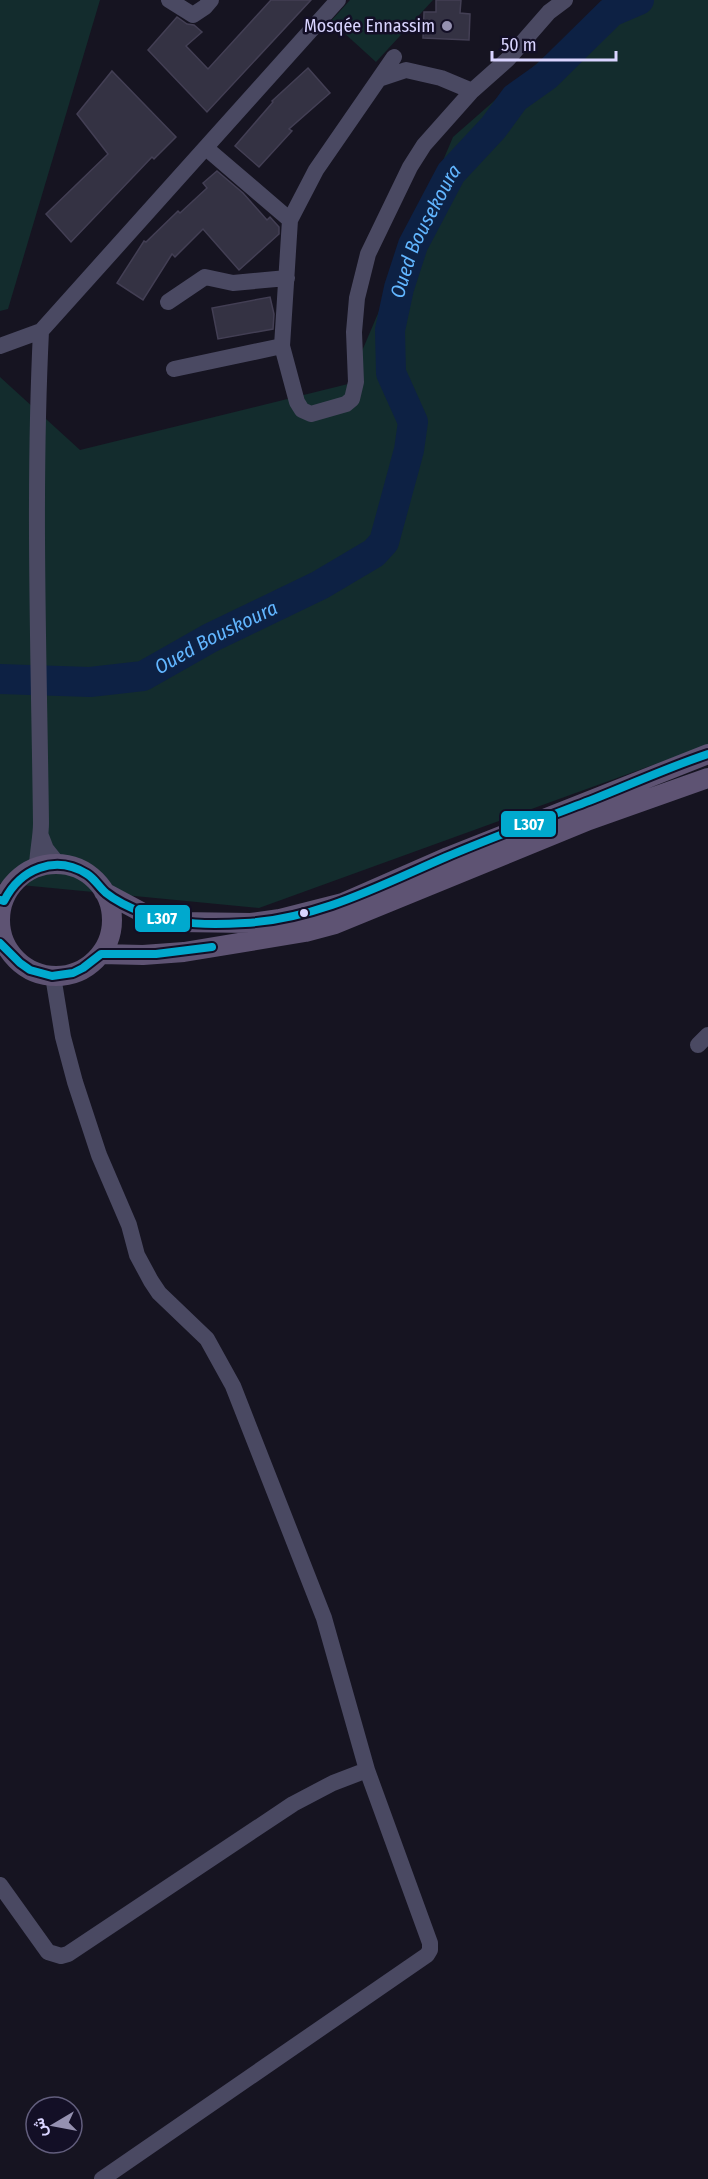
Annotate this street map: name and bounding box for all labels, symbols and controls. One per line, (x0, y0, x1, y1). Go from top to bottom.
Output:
place label: Mosqée Ennassim (304, 15, 435, 37)
marker: Mosqée Ennassim (440, 19, 454, 33)
scale bar (492, 24, 616, 62)
text: 50 m (501, 34, 537, 56)
water label: Oued Bousekoura (385, 159, 465, 300)
water label: Oued Bouskoura (150, 595, 281, 679)
line badge: L307 (500, 810, 557, 838)
text: L307 (514, 815, 544, 834)
line badge: L307 (134, 904, 191, 933)
unlabelled marker (298, 907, 310, 919)
text: L307 (147, 909, 177, 928)
north arrow (24, 2095, 84, 2155)
text: ش (29, 2116, 51, 2139)

